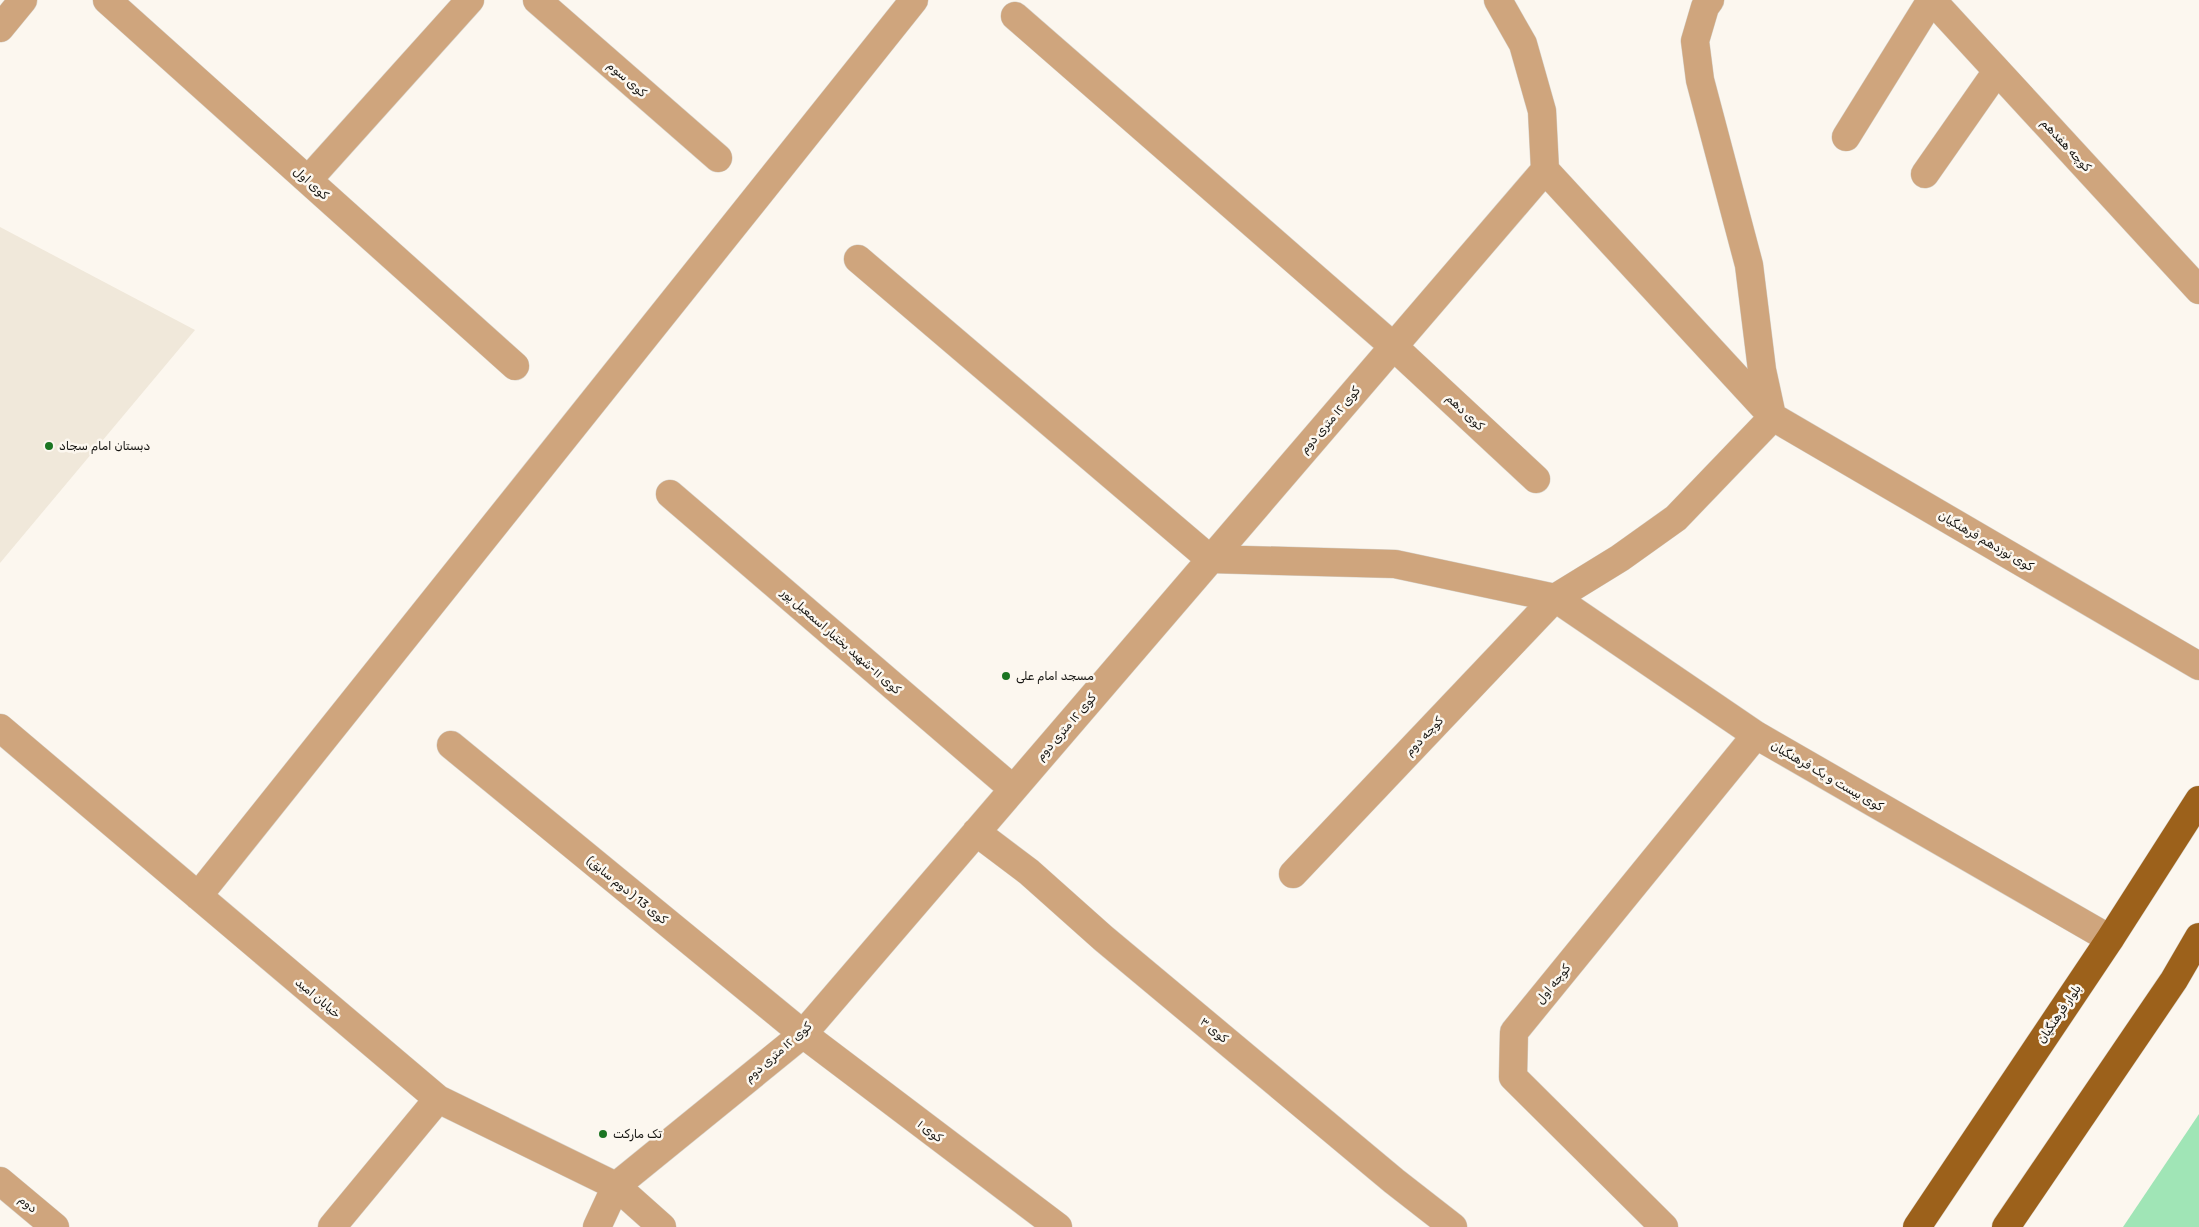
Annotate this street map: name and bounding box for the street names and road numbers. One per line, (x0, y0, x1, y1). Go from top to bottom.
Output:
street label: کوی سوم (603, 58, 650, 102)
street label: کوچه هفدهم (2037, 116, 2094, 175)
street label: کوی اول (290, 164, 332, 203)
street label: کوی ۱۲ متری دوم (1297, 383, 1365, 458)
street label: کوی دهم (1442, 391, 1487, 434)
street label: کوی نوزدهم فرهنگیان (1936, 508, 2036, 575)
street label: کوی ۱۱-شهید بختیار اسمعیل پور (777, 585, 904, 698)
street label: کوی ۱۲ متری دوم (1033, 690, 1101, 765)
street label: کوچه دوم (1402, 713, 1448, 760)
street label: کوی بیست و یک فرهنگیان (1768, 738, 1886, 815)
street label: کوی 13 ( دوم سابق) (583, 853, 671, 929)
street label: کوچه اول (1533, 961, 1574, 1007)
street label: خیابان امید (292, 975, 344, 1021)
street label: بلوار فرهنگیان (2034, 982, 2085, 1047)
street label: کوی ۳ (1197, 1014, 1231, 1047)
street label: کوی ۱۲ متری دوم (742, 1019, 816, 1086)
street label: کوی ۱ (914, 1117, 946, 1146)
street label: دوم (15, 1192, 40, 1217)

